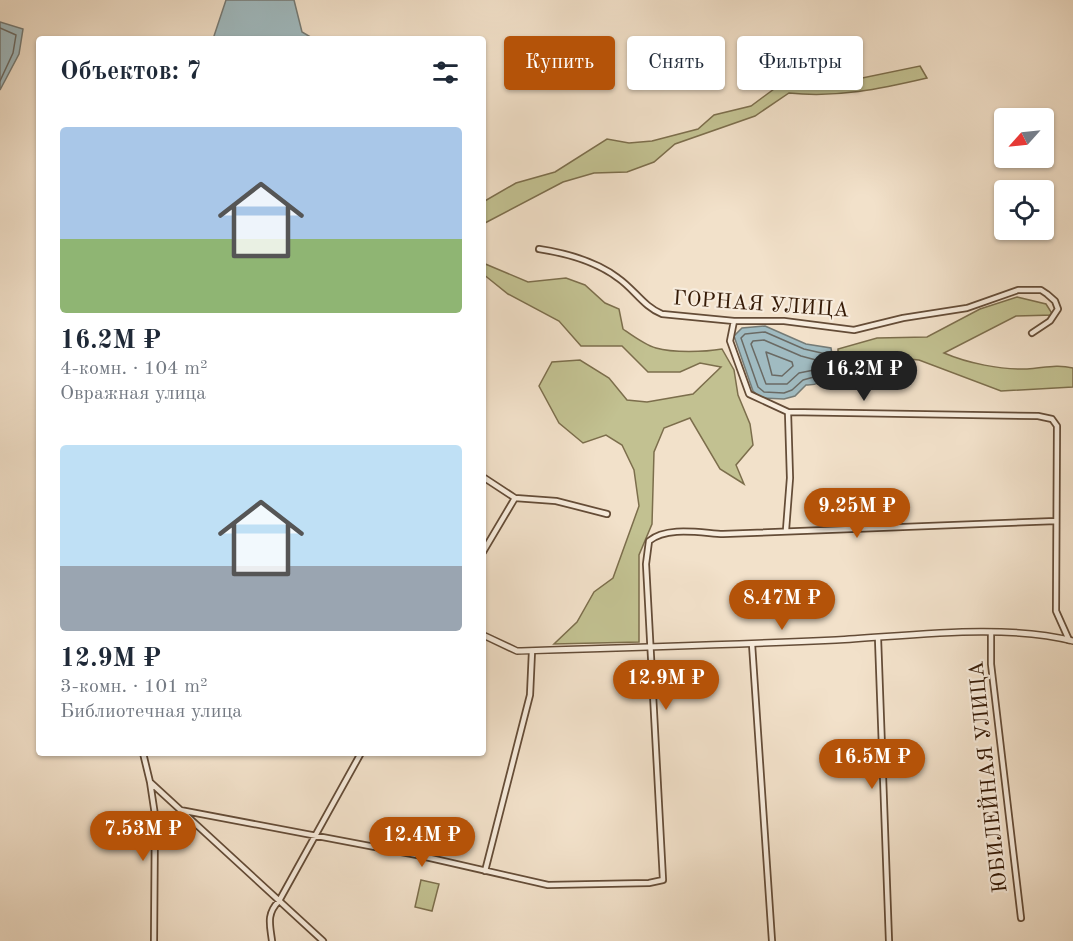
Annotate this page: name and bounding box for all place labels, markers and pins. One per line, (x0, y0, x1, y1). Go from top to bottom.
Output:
pin: 16.2M ₽ (809, 351, 919, 402)
pin: 9.25M ₽ (802, 488, 912, 539)
pin: 8.47M ₽ (727, 580, 837, 631)
pin: 12.9M ₽ (611, 660, 721, 711)
pin: 16.5M ₽ (817, 739, 927, 790)
pin: 7.53M ₽ (88, 811, 198, 862)
pin: 12.4M ₽ (367, 817, 477, 868)

